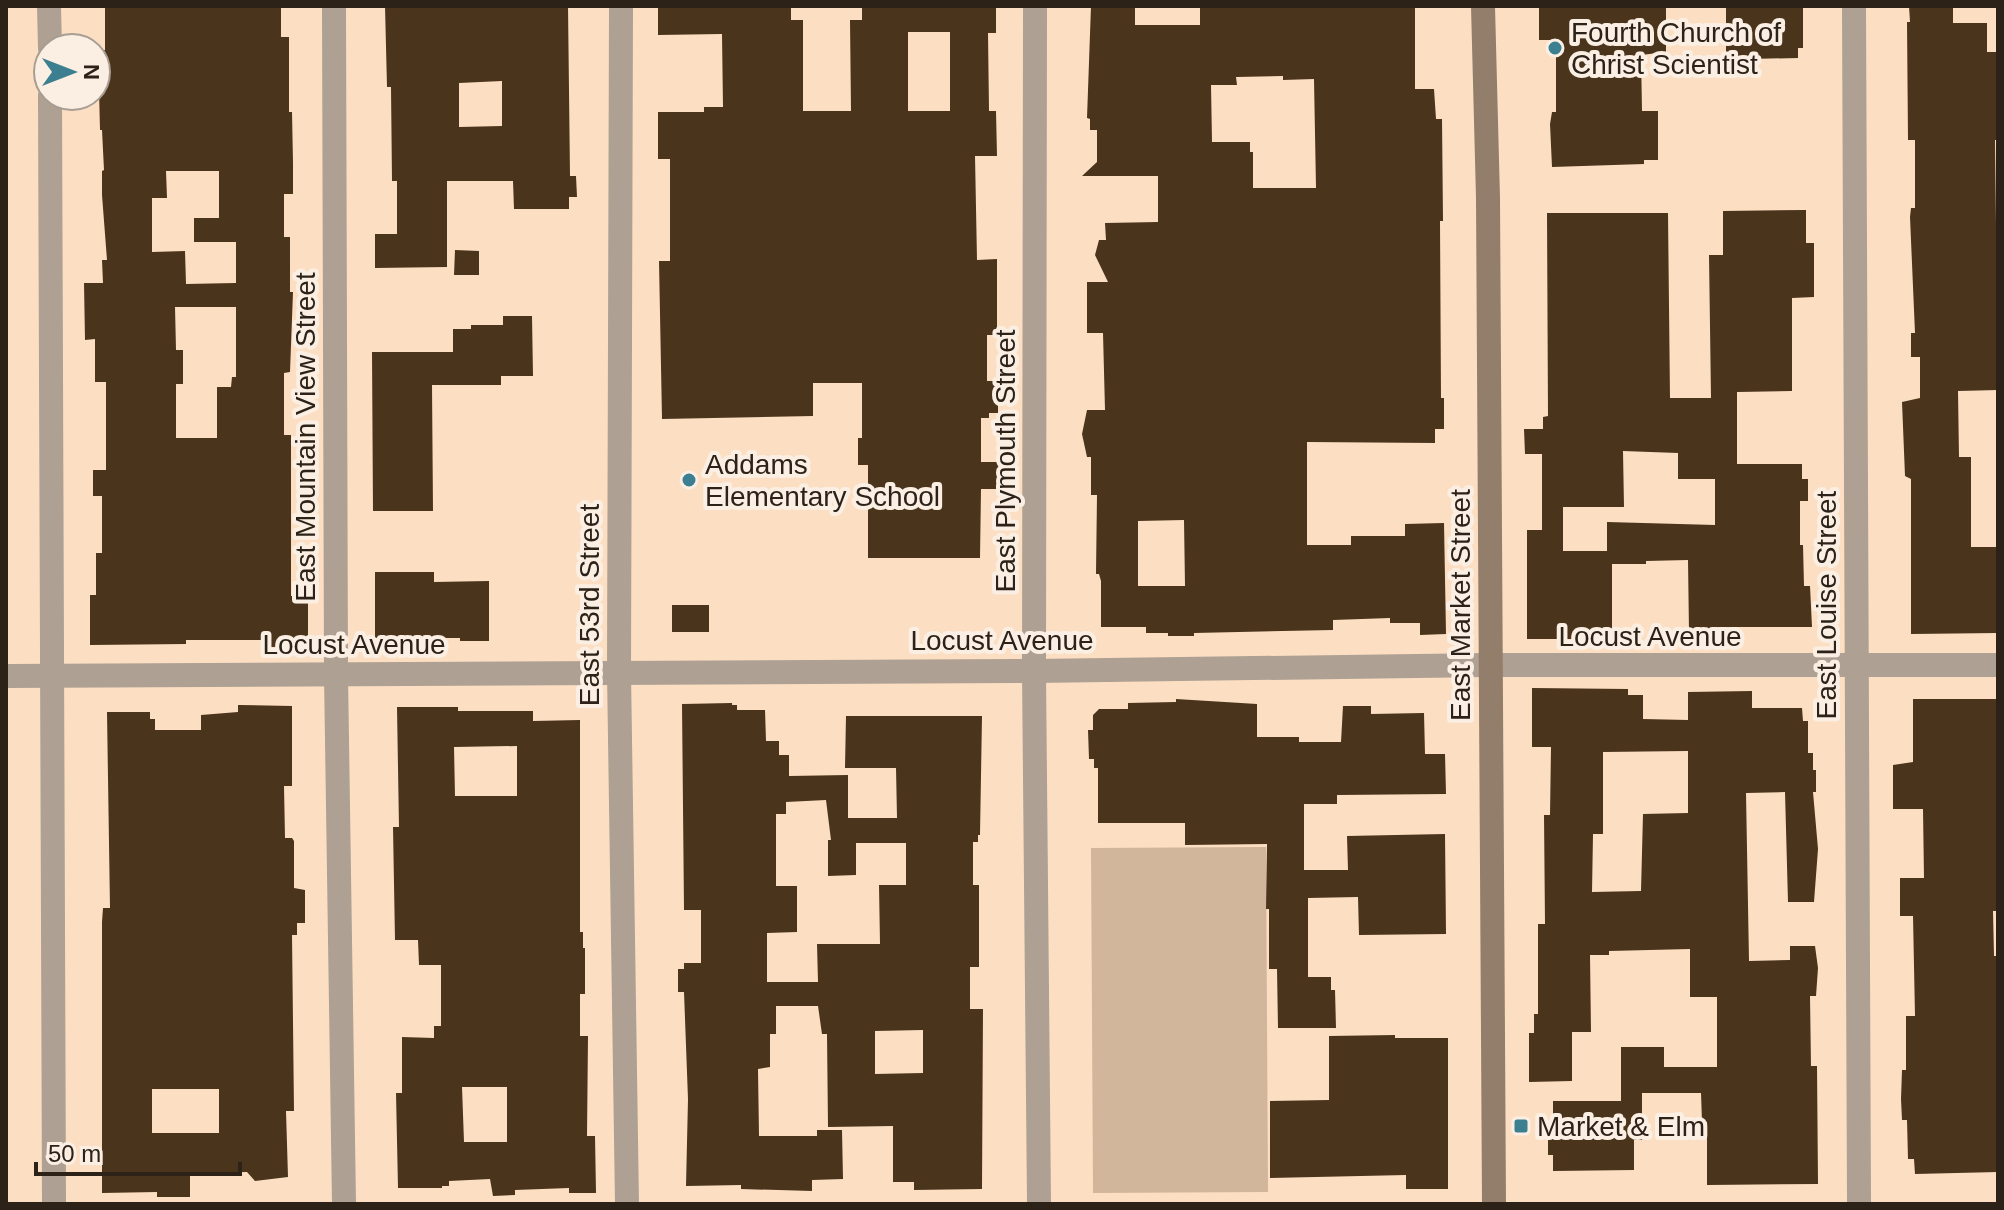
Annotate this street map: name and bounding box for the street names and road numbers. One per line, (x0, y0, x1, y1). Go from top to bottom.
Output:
street label: East Mountain View Street (290, 272, 321, 602)
street label: East Plymouth Street (990, 329, 1021, 593)
street label: East Market Street (1445, 489, 1476, 721)
street label: East Louise Street (1811, 490, 1842, 719)
street label: East 53rd Street (574, 504, 605, 706)
street label: Locust Avenue (1558, 621, 1742, 652)
street label: Locust Avenue (910, 625, 1094, 656)
street label: Locust Avenue (262, 629, 446, 660)

